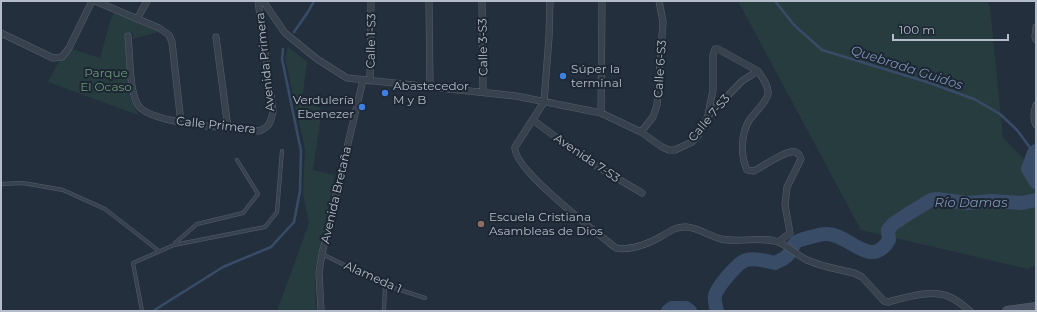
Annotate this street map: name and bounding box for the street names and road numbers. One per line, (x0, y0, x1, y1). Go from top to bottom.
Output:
street label: Avenida Primera (252, 12, 277, 112)
street label: Calle 1-S3 (363, 13, 378, 69)
street label: Calle 3-S3 (474, 18, 491, 76)
street label: Calle 6-S3 (650, 39, 669, 98)
street label: Calle 7-S3 (684, 91, 733, 144)
street label: Calle Primera (175, 113, 257, 136)
street label: Avenida 7-S3 (551, 130, 623, 185)
street label: Avenida Bretaña (317, 145, 354, 245)
street label: Alameda 1 (342, 257, 404, 296)

